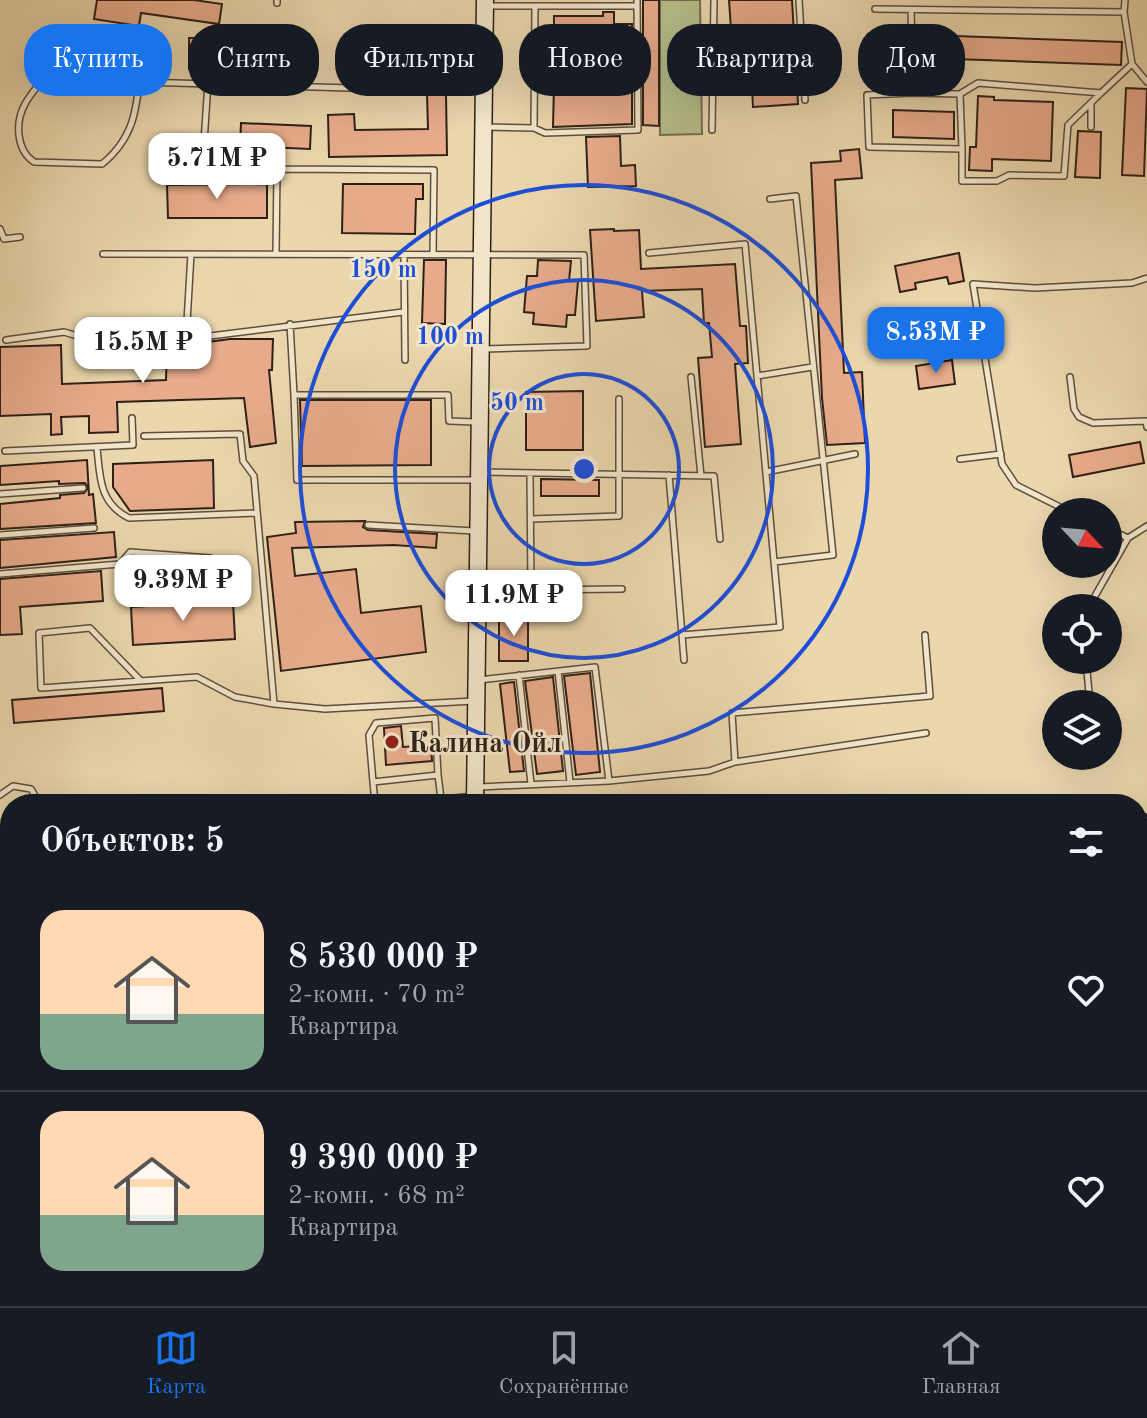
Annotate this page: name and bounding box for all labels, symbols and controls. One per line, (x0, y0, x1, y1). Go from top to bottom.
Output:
chip: Купить (24, 24, 172, 96)
chip: Снять (188, 24, 319, 96)
chip: Фильтры (335, 24, 503, 96)
chip: Новое (519, 24, 651, 96)
chip: Квартира (667, 24, 842, 96)
chip: Дом (858, 24, 965, 96)
pin: 5.71M ₽ (143, 133, 291, 201)
text: 5.71M ₽ (166, 146, 268, 172)
text: 150 m (349, 258, 417, 283)
pin: 8.53M ₽ (862, 307, 1010, 375)
pin: 15.5M ₽ (69, 317, 217, 385)
text: 8.53M ₽ (885, 320, 987, 346)
text: 100 m (416, 326, 484, 350)
text: 15.5M ₽ (92, 330, 194, 356)
text: 50 m (490, 391, 544, 416)
centre of rings (570, 455, 598, 483)
north arrow (1042, 498, 1122, 578)
map controls (1042, 498, 1122, 770)
pin: 9.39M ₽ (109, 555, 257, 623)
text: 9.39M ₽ (132, 568, 234, 594)
pin: 11.9M ₽ (440, 570, 588, 638)
text: 11.9M ₽ (463, 583, 565, 609)
button: locate (1042, 594, 1122, 674)
button: layers (1042, 690, 1122, 770)
place label: Калина Ойл (408, 730, 562, 759)
marker: Калина Ойл (383, 733, 401, 751)
icon: filters (1064, 820, 1108, 864)
text: Объектов: 5 (40, 825, 225, 859)
text: 8 530 000 ₽ (288, 941, 478, 975)
icon: home (104, 942, 200, 1038)
icon: heart (1064, 968, 1108, 1012)
text: 2-комн. · 70 m² (288, 982, 465, 1008)
text: Квартира (288, 1014, 398, 1040)
text: 9 390 000 ₽ (288, 1142, 478, 1176)
icon: home (104, 1143, 200, 1239)
icon: heart (1064, 1169, 1108, 1213)
text: 2-комн. · 68 m² (288, 1183, 465, 1209)
text: Квартира (288, 1215, 398, 1241)
tab: Карта (146, 1326, 206, 1401)
tab: Сохранённые (499, 1326, 629, 1401)
tab: Главная (921, 1326, 1001, 1401)

